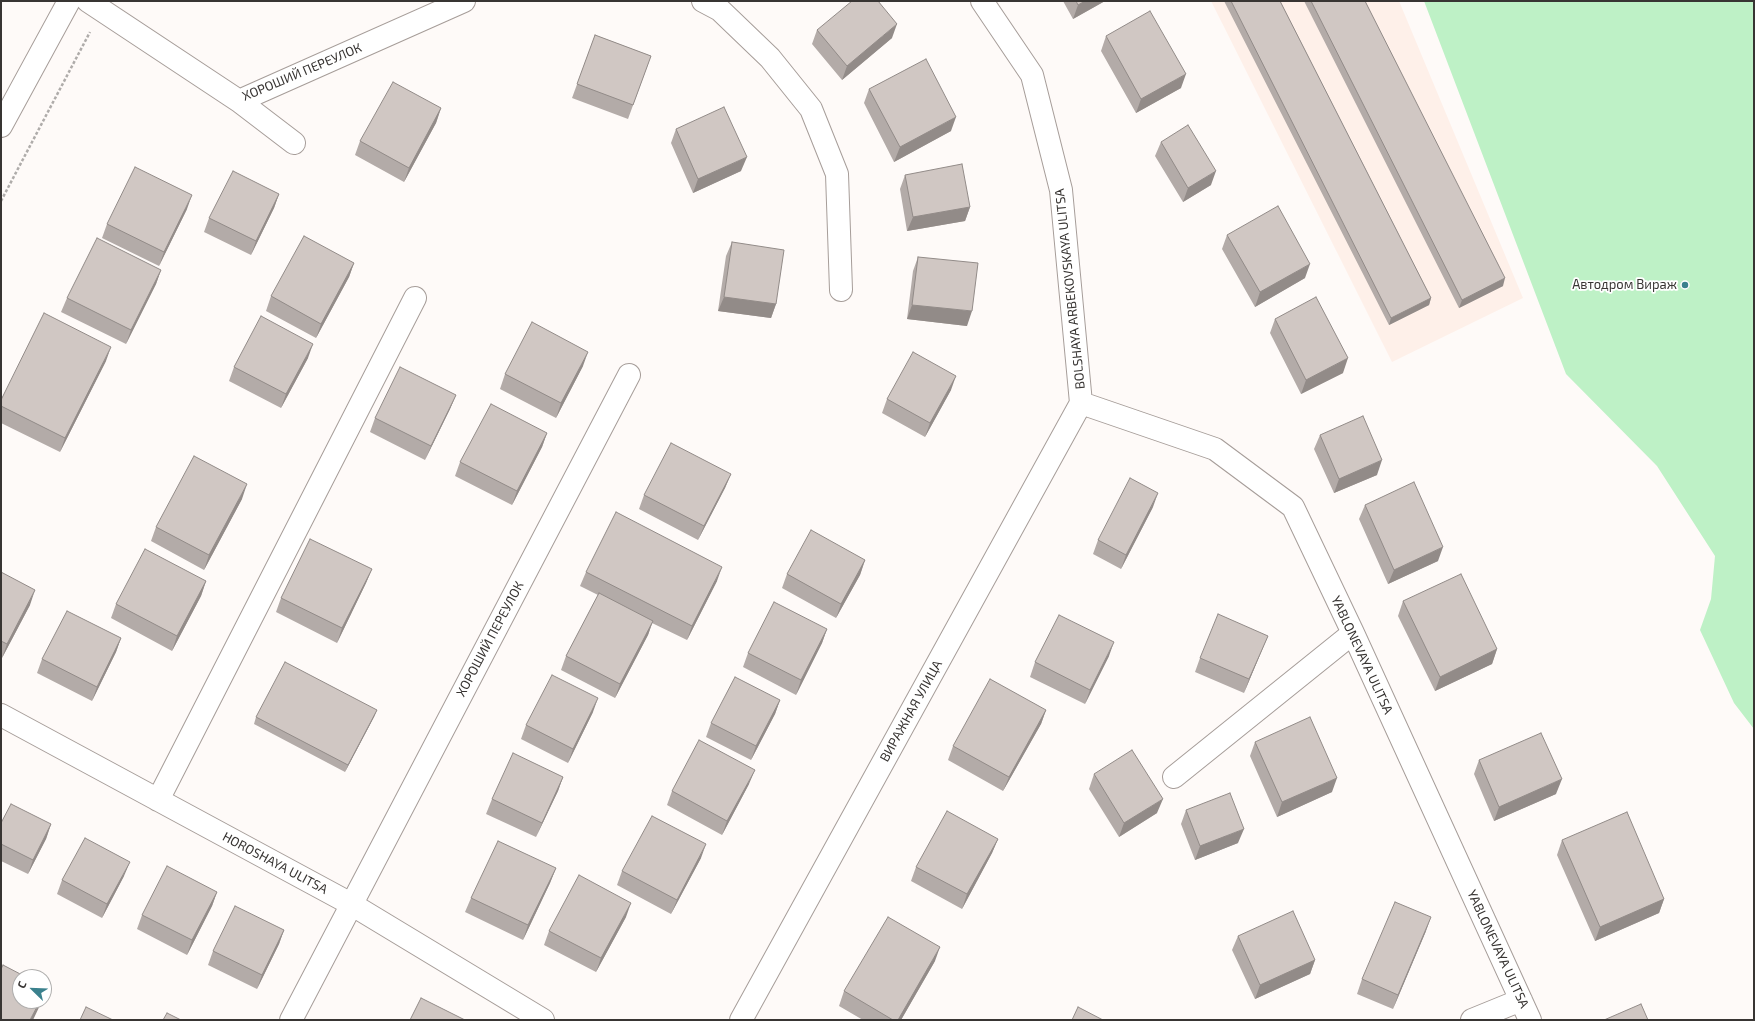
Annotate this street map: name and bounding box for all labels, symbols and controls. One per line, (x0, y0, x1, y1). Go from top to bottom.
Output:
street label: ХОРОШИЙ ПЕРЕУЛОК (240, 40, 364, 104)
street label: BOLSHAYA ARBEKOVSKAYA ULITSA (1052, 188, 1088, 390)
place label: Автодром Вираж (1572, 277, 1677, 293)
marker: Автодром Вираж (1680, 280, 1690, 290)
street label: ХОРОШИЙ ПЕРЕУЛОК (453, 579, 527, 699)
street label: YABLONEVAYA ULITSA (1328, 593, 1396, 717)
street label: ВИРАЖНАЯ УЛИЦА (877, 658, 945, 764)
street label: HOROSHAYA ULITSA (220, 829, 330, 897)
street label: YABLONEVAYA ULITSA (1464, 887, 1532, 1011)
north arrow (12, 969, 52, 1009)
text: С (14, 979, 29, 990)

